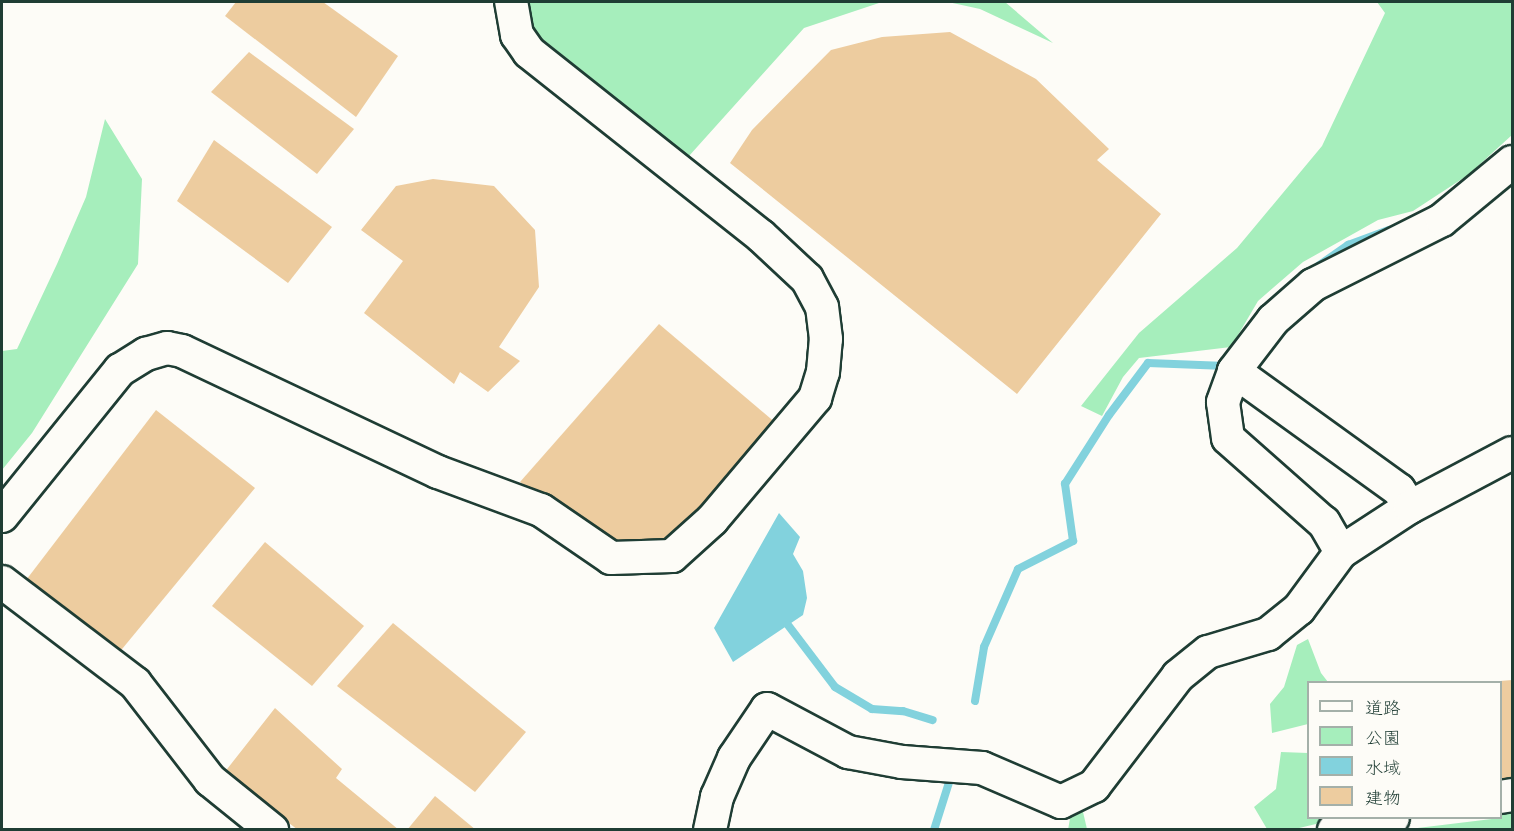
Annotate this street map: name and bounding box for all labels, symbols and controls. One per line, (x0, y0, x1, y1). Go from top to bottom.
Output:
legend (1307, 681, 1502, 819)
text: 道路 (1365, 693, 1401, 720)
text: 公園 (1365, 723, 1401, 750)
text: 水域 (1365, 753, 1401, 780)
text: 建物 (1365, 783, 1401, 810)

